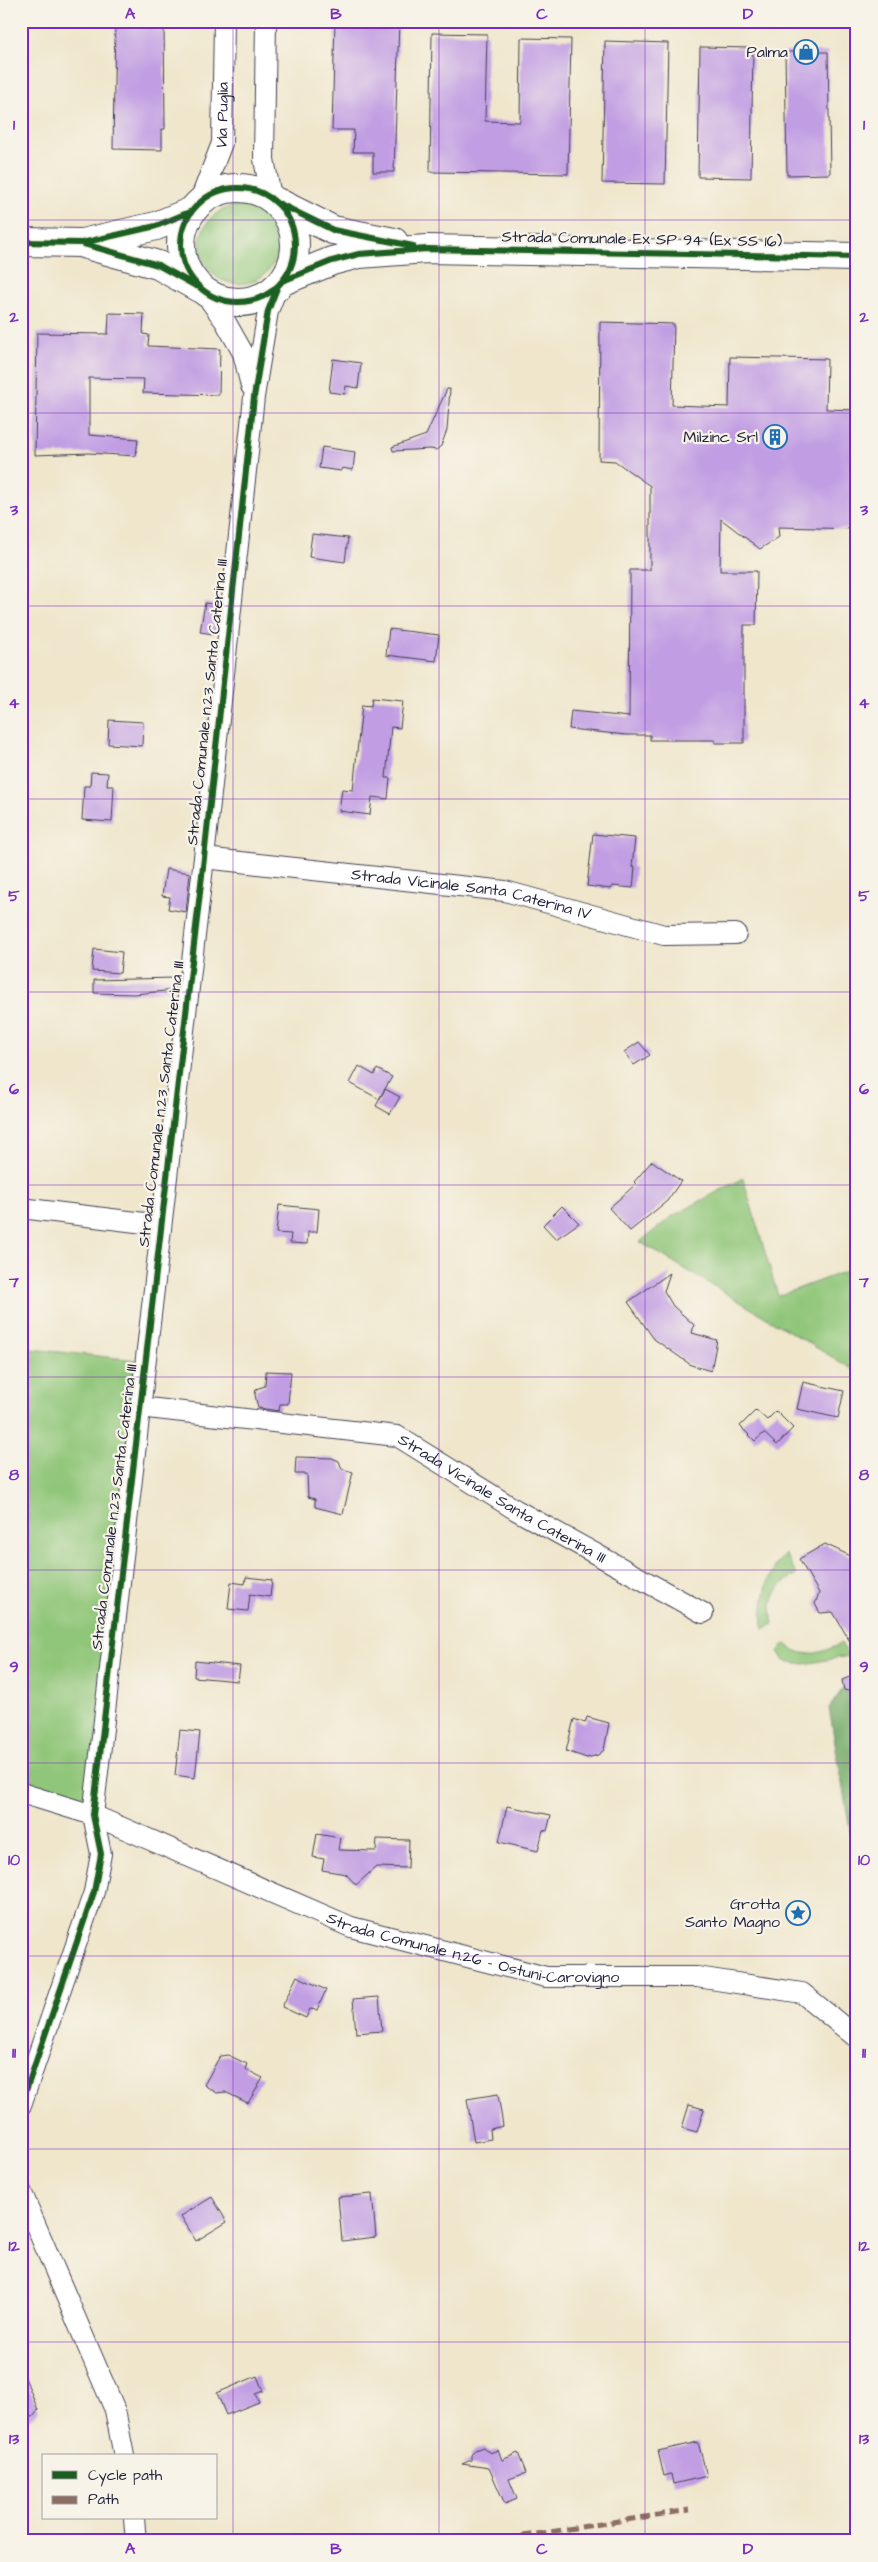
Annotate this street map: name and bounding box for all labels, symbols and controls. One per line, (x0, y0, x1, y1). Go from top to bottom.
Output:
text: A (125, 3, 136, 25)
text: B (330, 3, 342, 25)
text: C (536, 3, 548, 25)
text: D (743, 3, 754, 25)
shop icon: Palma (793, 39, 819, 65)
place label: Palma (747, 41, 788, 63)
street label: Via Puglia (210, 82, 235, 152)
text: 1 (13, 114, 16, 136)
text: 1 (863, 114, 866, 136)
street label: Strada Comunale Ex SP 94 (Ex SS 16) (502, 226, 783, 252)
text: 2 (8, 306, 19, 328)
text: 2 (858, 306, 869, 328)
building icon: Milzinc Srl (762, 424, 788, 450)
place label: Milzinc Srl (683, 426, 758, 448)
text: 3 (9, 499, 19, 521)
text: 3 (859, 499, 869, 521)
street label: Strada Comunale n.23 Santa Caterina III (181, 558, 233, 846)
text: 4 (9, 692, 20, 714)
text: 4 (859, 692, 870, 714)
street label: Strada Vicinale Santa Caterina IV (350, 863, 594, 925)
text: 5 (8, 885, 20, 907)
text: 5 (858, 885, 870, 907)
street label: Strada Comunale n.23 Santa Caterina III (133, 960, 189, 1248)
text: 6 (9, 1078, 19, 1100)
text: 6 (859, 1078, 869, 1100)
text: 7 (8, 1271, 19, 1293)
text: 7 (858, 1271, 869, 1293)
street label: Strada Comunale n.23 Santa Caterina III (86, 1363, 142, 1651)
street label: Strada Vicinale Santa Caterina III (394, 1428, 610, 1569)
text: 8 (9, 1464, 20, 1486)
text: 8 (859, 1464, 870, 1486)
text: 9 (9, 1656, 19, 1678)
text: 9 (859, 1656, 869, 1678)
text: 10 (8, 1849, 20, 1871)
text: 10 (858, 1849, 870, 1871)
place label: Grotta Santo Magno (685, 1893, 780, 1934)
place icon: Grotta Santo Magno (785, 1900, 811, 1926)
street label: Strada Comunale n.26 - Ostuni-Carovigno (323, 1907, 619, 1989)
text: 11 (12, 2042, 17, 2064)
text: 11 (862, 2042, 867, 2064)
text: 12 (8, 2235, 20, 2257)
text: 12 (858, 2235, 870, 2257)
text: 13 (9, 2428, 20, 2450)
text: 13 (859, 2428, 870, 2450)
legend (42, 2454, 218, 2520)
text: Cycle path (88, 2465, 163, 2487)
text: Path (88, 2489, 119, 2510)
text: A (125, 2538, 136, 2560)
text: B (330, 2538, 342, 2560)
text: C (536, 2538, 548, 2560)
text: D (743, 2538, 754, 2560)

